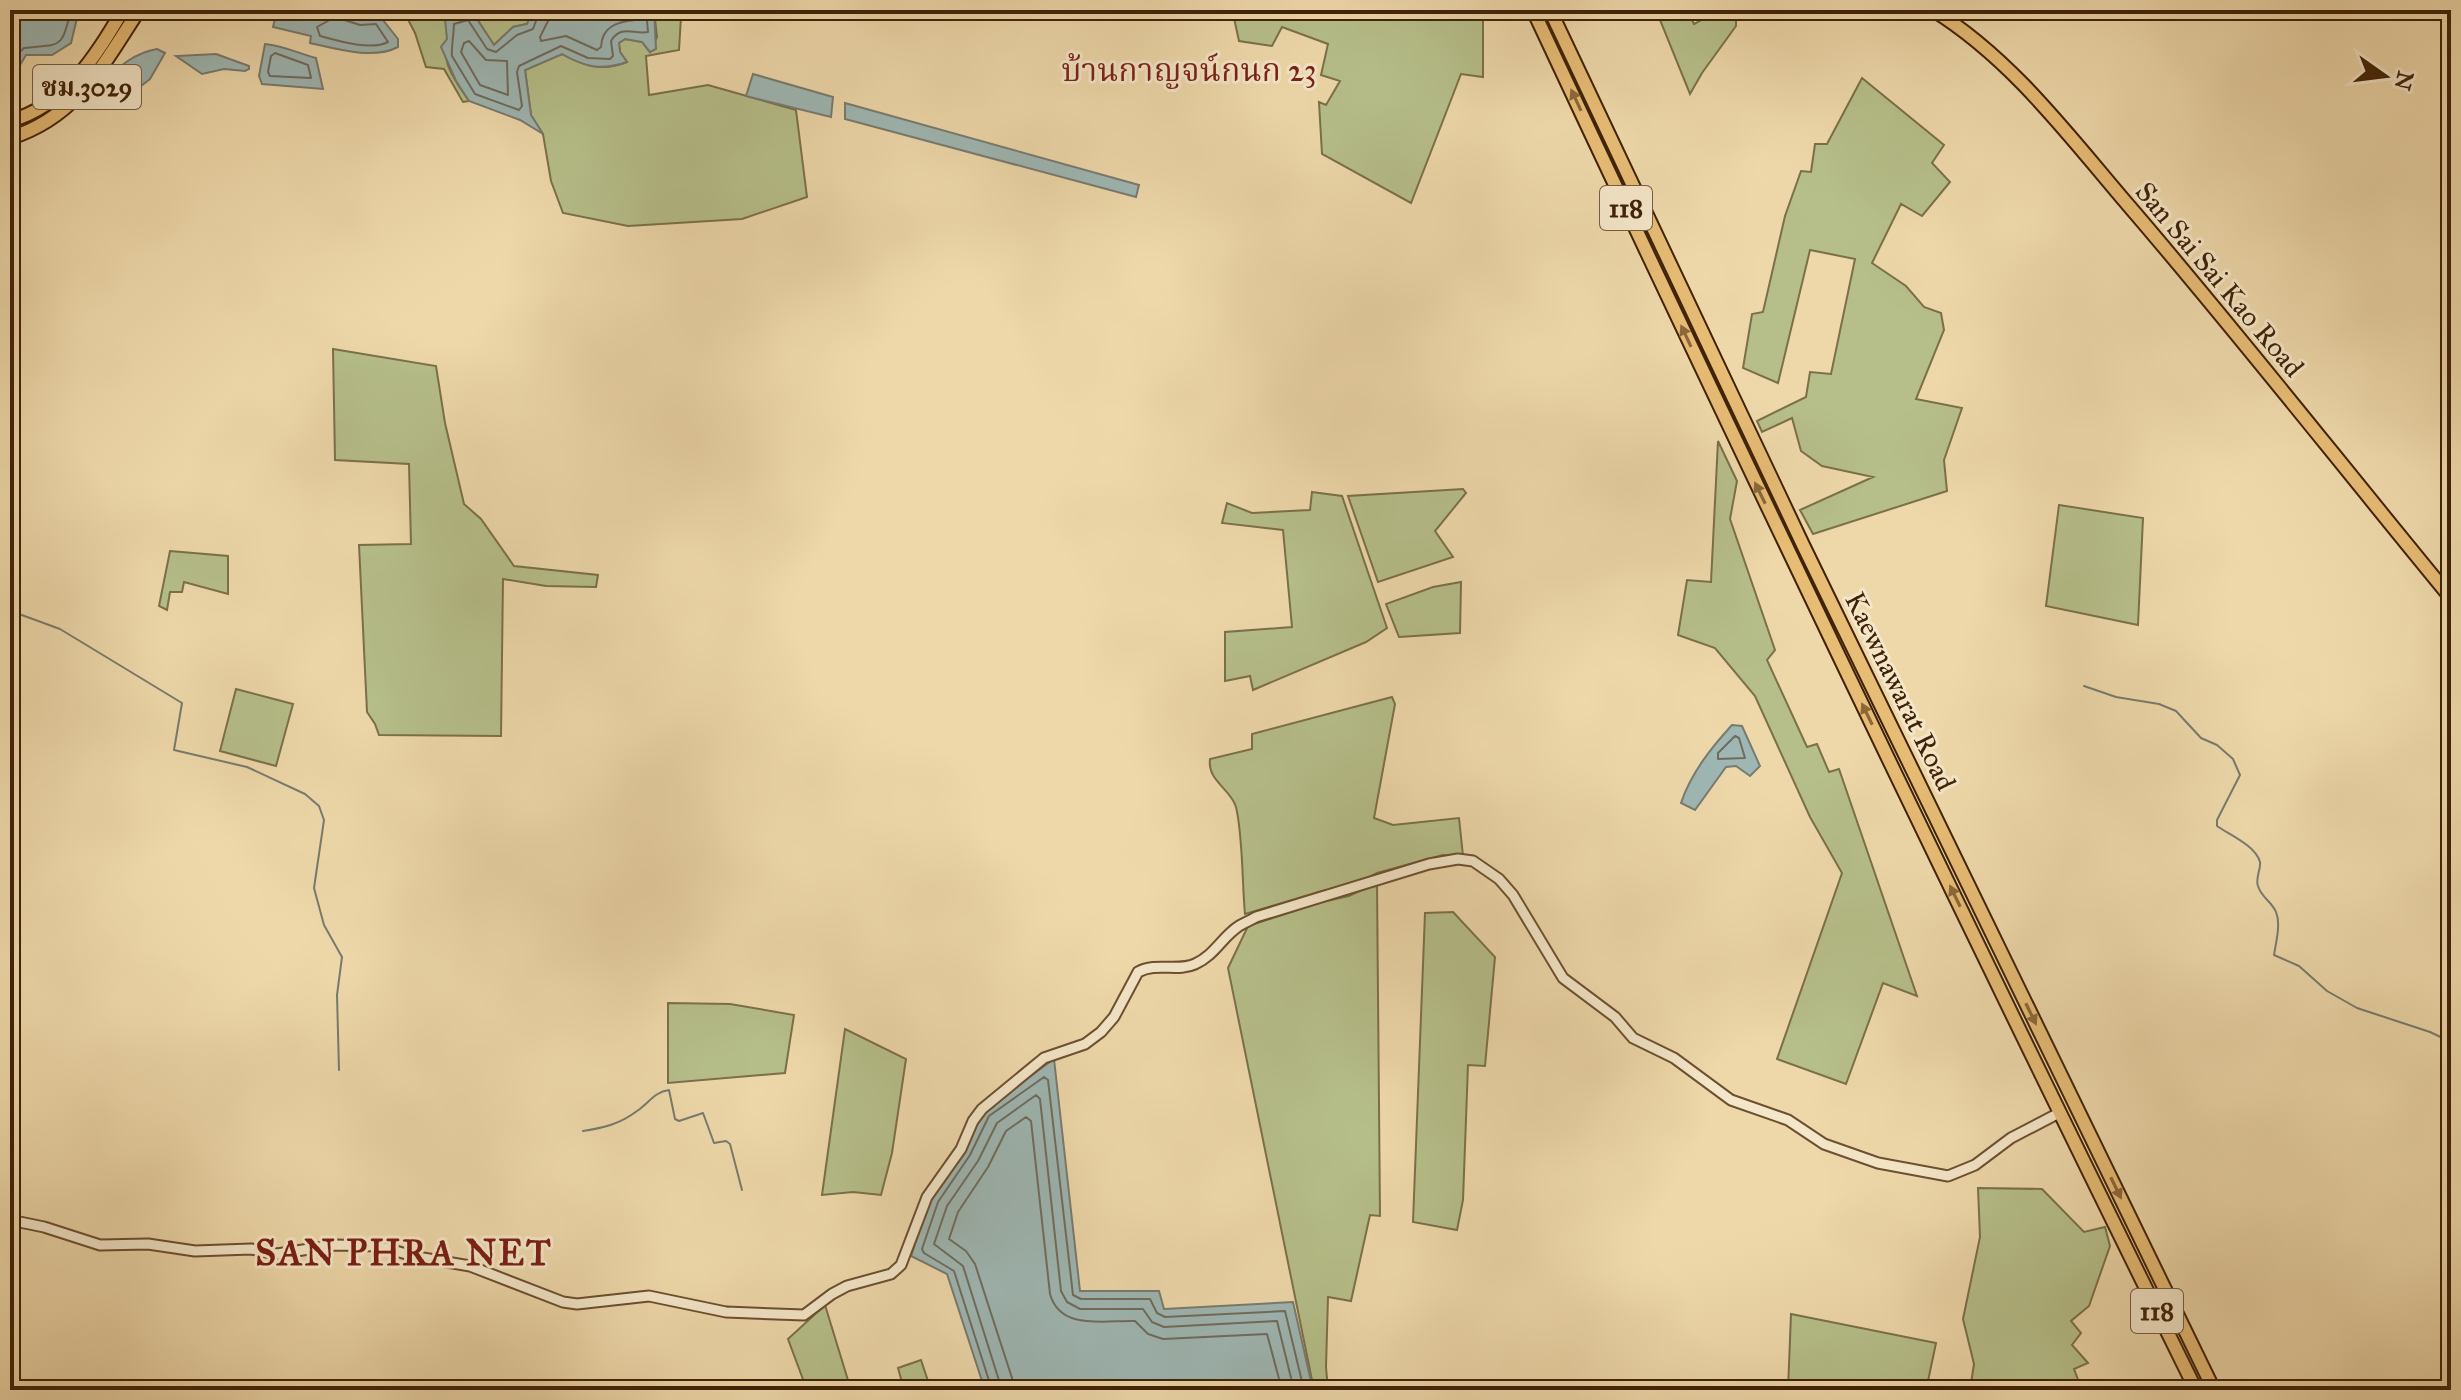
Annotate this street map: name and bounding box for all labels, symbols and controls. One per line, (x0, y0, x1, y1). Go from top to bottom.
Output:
north arrow (2345, 36, 2425, 116)
district label: บ้านกาญจน์กนก 23 (1061, 51, 1317, 90)
road number: ชม.3029 (33, 65, 141, 109)
text: N (2388, 68, 2419, 93)
one-way arrow (1569, 89, 1582, 112)
street label: San Sai Sai Kao Road (2128, 175, 2311, 384)
road number: 118 (1600, 186, 1652, 230)
one-way arrow (1679, 324, 1692, 348)
one-way arrow (1754, 482, 1767, 505)
street label: Kaewnawarat Road (1837, 586, 1964, 796)
one-way arrow (1860, 702, 1874, 726)
one-way arrow (1948, 884, 1962, 907)
one-way arrow (2025, 1003, 2038, 1026)
one-way arrow (2109, 1176, 2123, 1199)
district label: SAN PHRA NET (255, 1231, 553, 1275)
road number: 118 (2131, 1289, 2183, 1333)

